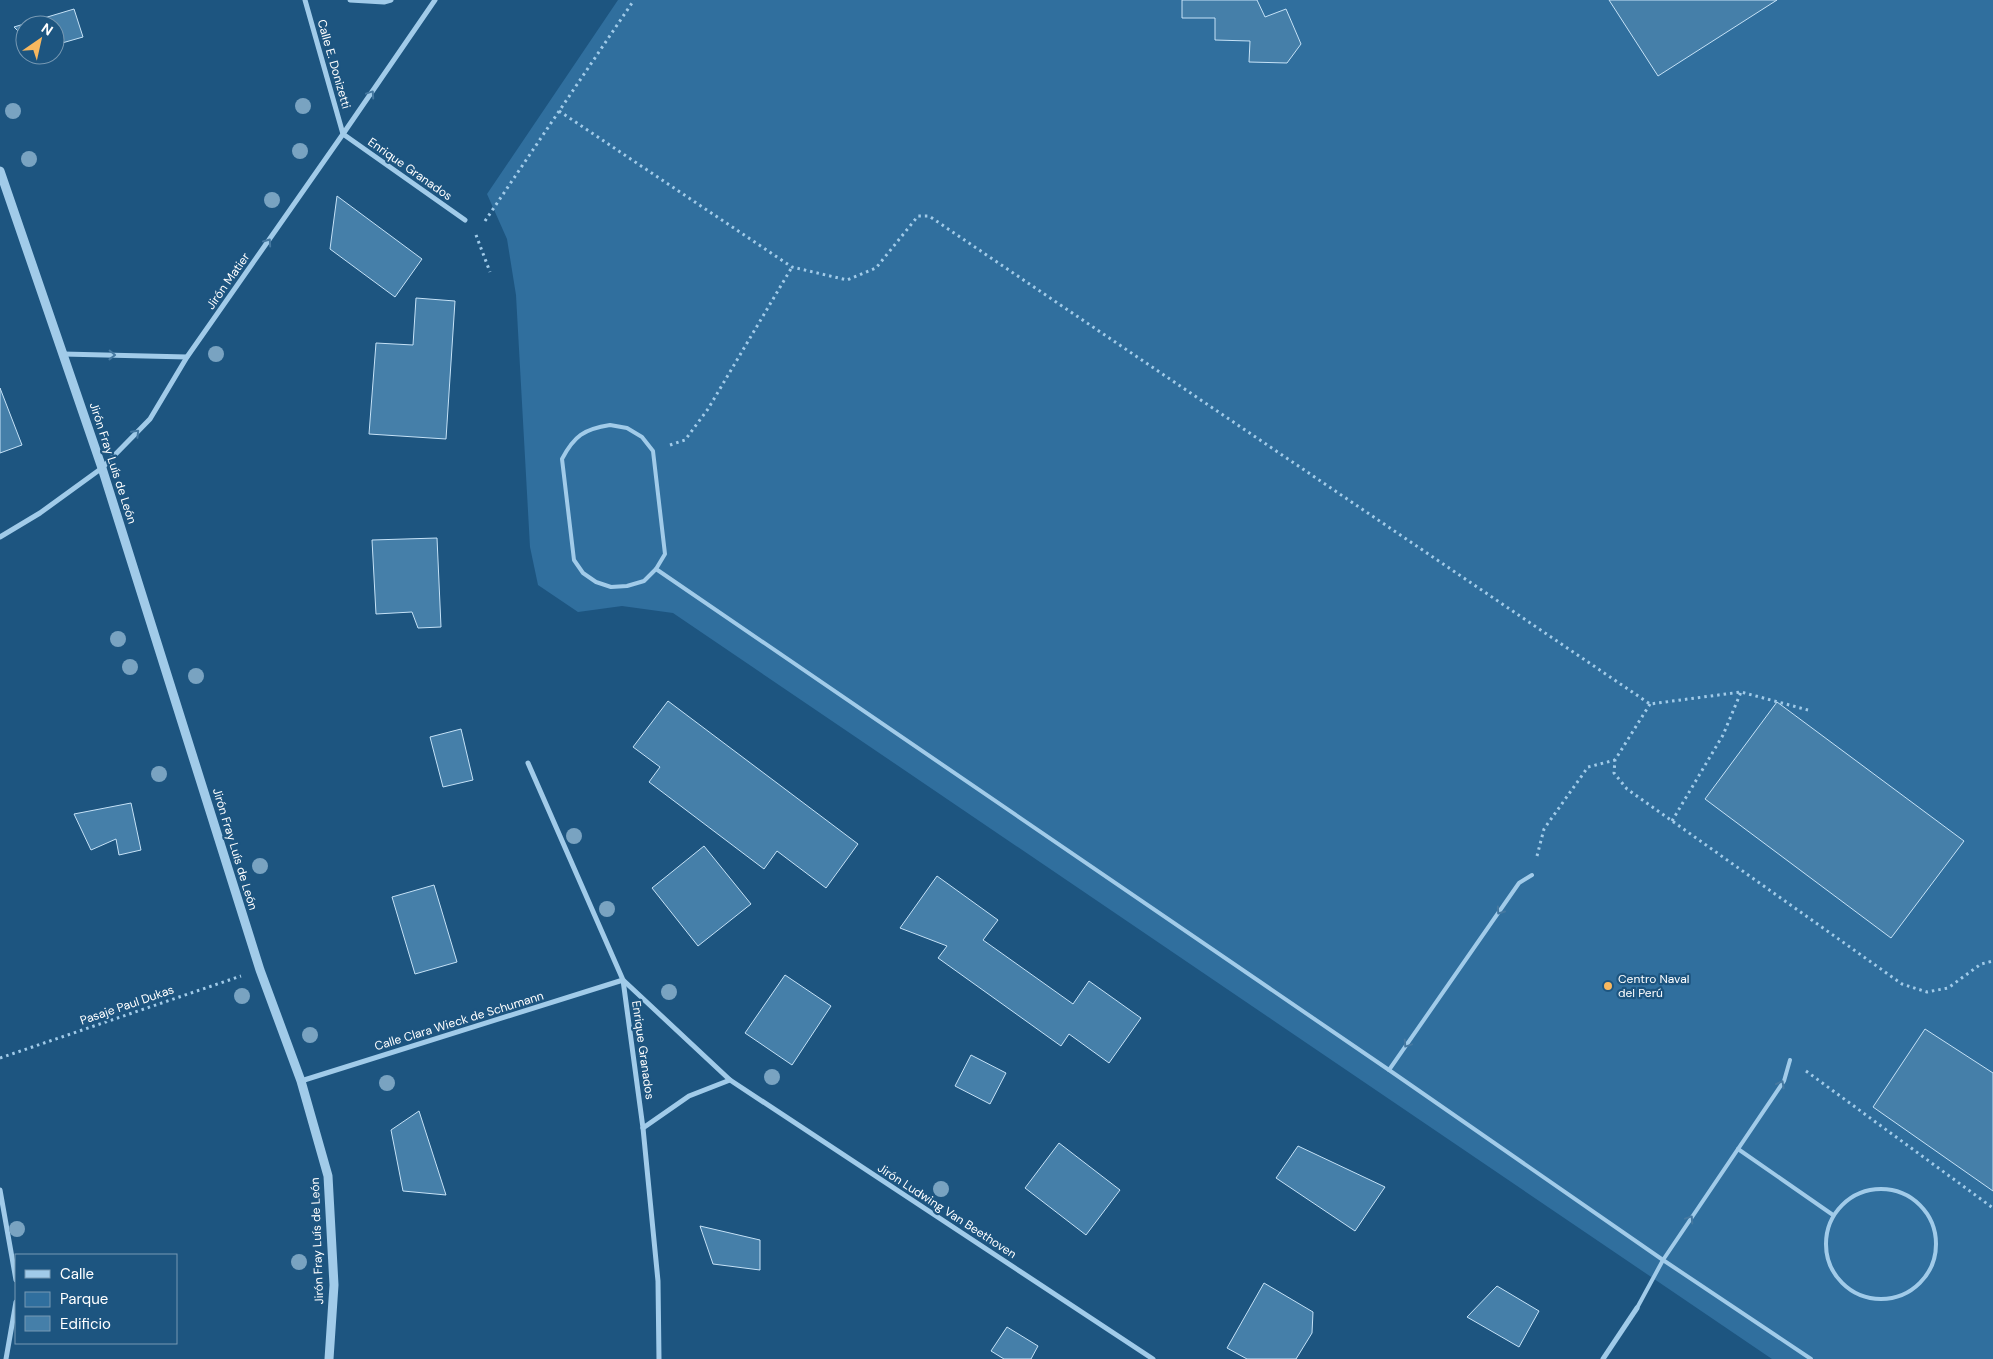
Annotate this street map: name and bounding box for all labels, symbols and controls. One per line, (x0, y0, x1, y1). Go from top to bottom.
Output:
north arrow (15, 15, 65, 65)
street label: Calle E. Donizetti (314, 17, 354, 111)
text: N (38, 19, 57, 40)
one-way arrow (365, 90, 374, 100)
street label: Enrique Granados (365, 134, 455, 204)
one-way arrow (262, 238, 271, 247)
street label: Jirón Matier (203, 249, 254, 312)
one-way arrow (108, 350, 116, 360)
street label: Jirón Fray Luís de León (86, 400, 140, 526)
one-way arrow (131, 430, 140, 439)
street label: Jirón Fray Luís de León (209, 786, 261, 912)
one-way arrow (1497, 905, 1506, 915)
place label: Centro Naval del Perú (1618, 971, 1689, 1001)
marker: Centro Naval del Perú (1602, 980, 1614, 992)
street label: Pasaje Paul Dukas (78, 981, 176, 1029)
street label: Calle Clara Wieck de Schumann (372, 988, 546, 1054)
street label: Enrique Granados (628, 1000, 658, 1100)
one-way arrow (1404, 1038, 1413, 1048)
one-way arrow (1774, 1081, 1784, 1090)
street label: Jirón Ludwing Van Beethoven (874, 1160, 1020, 1262)
street label: Jirón Fray Luís de León (307, 1177, 327, 1305)
one-way arrow (1684, 1215, 1693, 1225)
legend (15, 1254, 178, 1344)
text: Calle (60, 1264, 94, 1284)
text: Parque (60, 1289, 108, 1309)
text: Edificio (60, 1314, 111, 1334)

